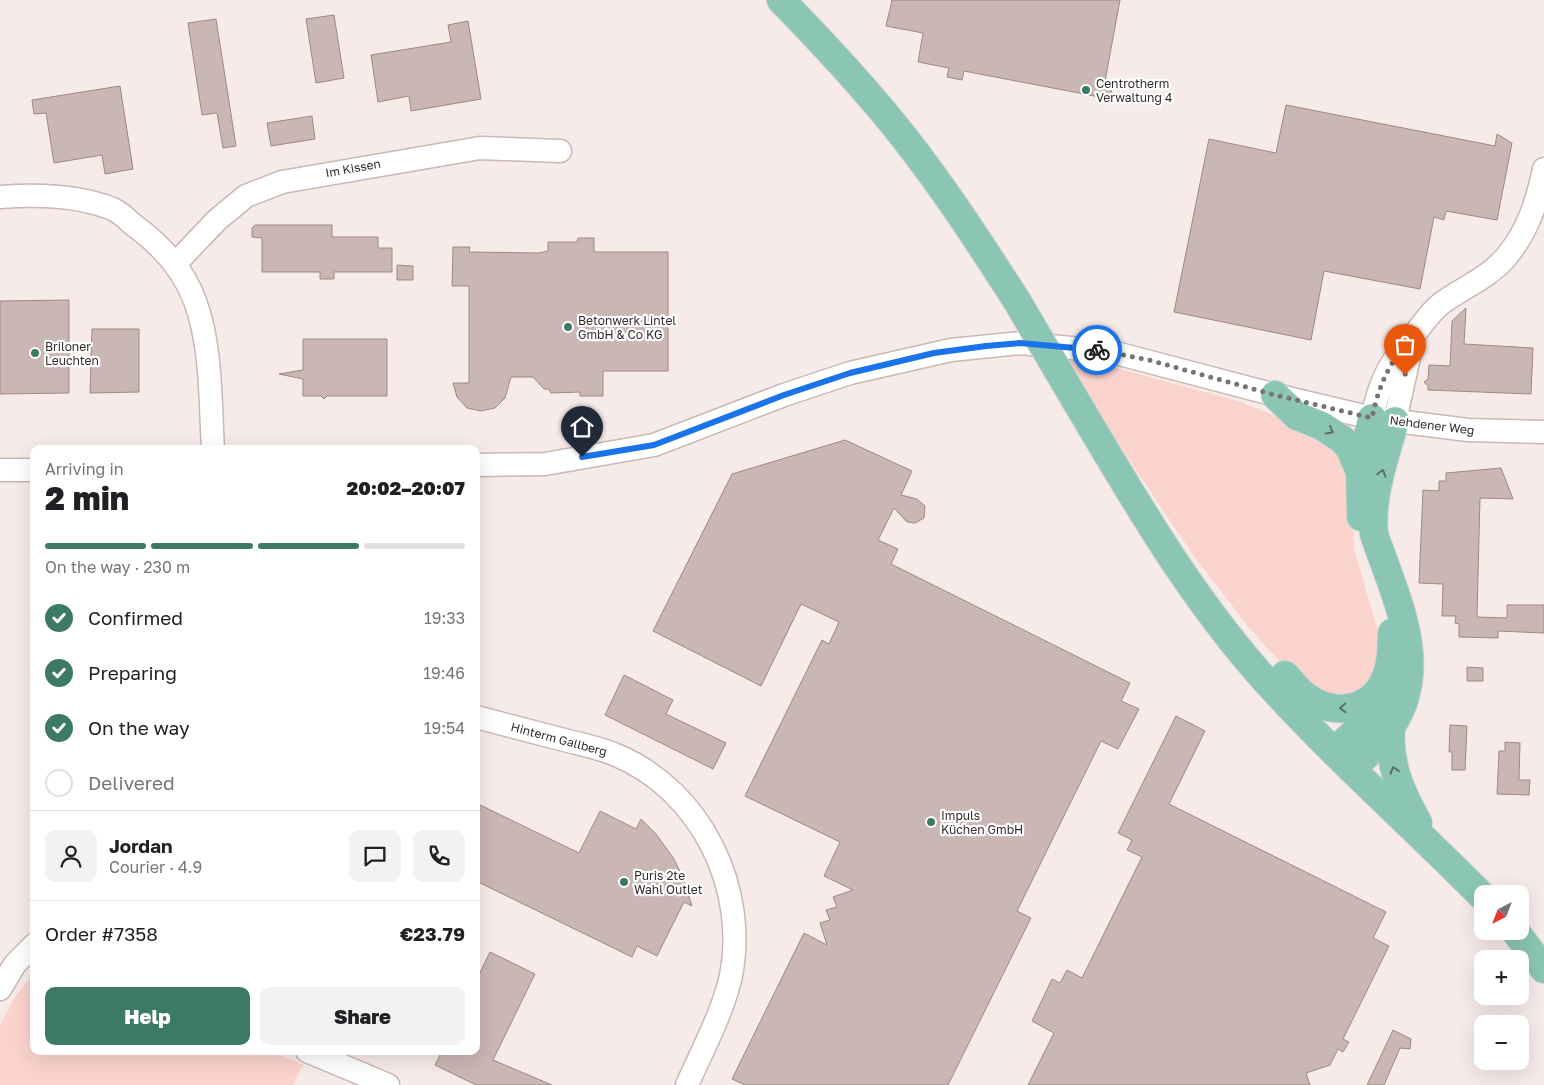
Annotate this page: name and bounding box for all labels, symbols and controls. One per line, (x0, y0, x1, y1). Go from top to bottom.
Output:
place label: Centrotherm Verwaltung 4 (1096, 76, 1172, 105)
marker: Centrotherm Verwaltung 4 (1080, 84, 1092, 96)
street label: Im Kissen (324, 156, 382, 180)
place label: Betonwerk Lintel GmbH & Co KG (578, 313, 676, 342)
marker: Betonwerk Lintel GmbH & Co KG (562, 321, 574, 333)
pin (1384, 324, 1426, 375)
courier (1072, 325, 1122, 375)
icon: bag (1391, 331, 1419, 359)
icon: bike (1083, 336, 1111, 364)
place label: Briloner Leuchten (45, 339, 99, 368)
marker: Briloner Leuchten (29, 347, 41, 359)
pin (561, 406, 603, 457)
street label: Nehdener Weg (1389, 412, 1475, 438)
icon: home (568, 413, 596, 441)
one-way arrow (1324, 424, 1333, 434)
text: Arriving in (45, 459, 124, 479)
one-way arrow (1376, 468, 1387, 477)
text: 20:02–20:07 (346, 476, 465, 499)
text: 2 min (45, 479, 129, 517)
text: On the way · 230 m (45, 557, 190, 577)
icon: check (45, 604, 73, 632)
text: Confirmed (88, 606, 183, 629)
text: 19:33 (424, 608, 465, 628)
icon: check (45, 659, 73, 687)
text: Preparing (88, 661, 177, 684)
text: 19:46 (423, 663, 465, 683)
one-way arrow (1339, 703, 1347, 714)
icon: check (45, 714, 73, 742)
text: On the way (88, 716, 190, 739)
text: 19:54 (424, 718, 465, 738)
street label: Hinterm Gallberg (509, 719, 609, 759)
one-way arrow (1390, 767, 1400, 775)
text: Delivered (88, 771, 175, 794)
place label: Impuls Küchen GmbH (941, 808, 1023, 837)
marker: Impuls Küchen GmbH (925, 816, 937, 828)
button: person (45, 830, 97, 882)
button: chat (349, 830, 401, 882)
button: phone (413, 830, 465, 882)
text: Jordan (109, 834, 173, 857)
text: Courier · 4.9 (109, 857, 202, 877)
place label: Puris 2te Wahl Outlet (634, 868, 703, 897)
marker: Puris 2te Wahl Outlet (618, 876, 630, 888)
north arrow (1474, 885, 1529, 940)
map controls (1474, 885, 1529, 1070)
text: Order #7358 (45, 922, 158, 945)
text: €23.79 (400, 922, 465, 945)
button: + (1474, 950, 1529, 1005)
button: Help (45, 987, 250, 1045)
button: Share (260, 987, 465, 1045)
button: − (1474, 1015, 1529, 1070)

